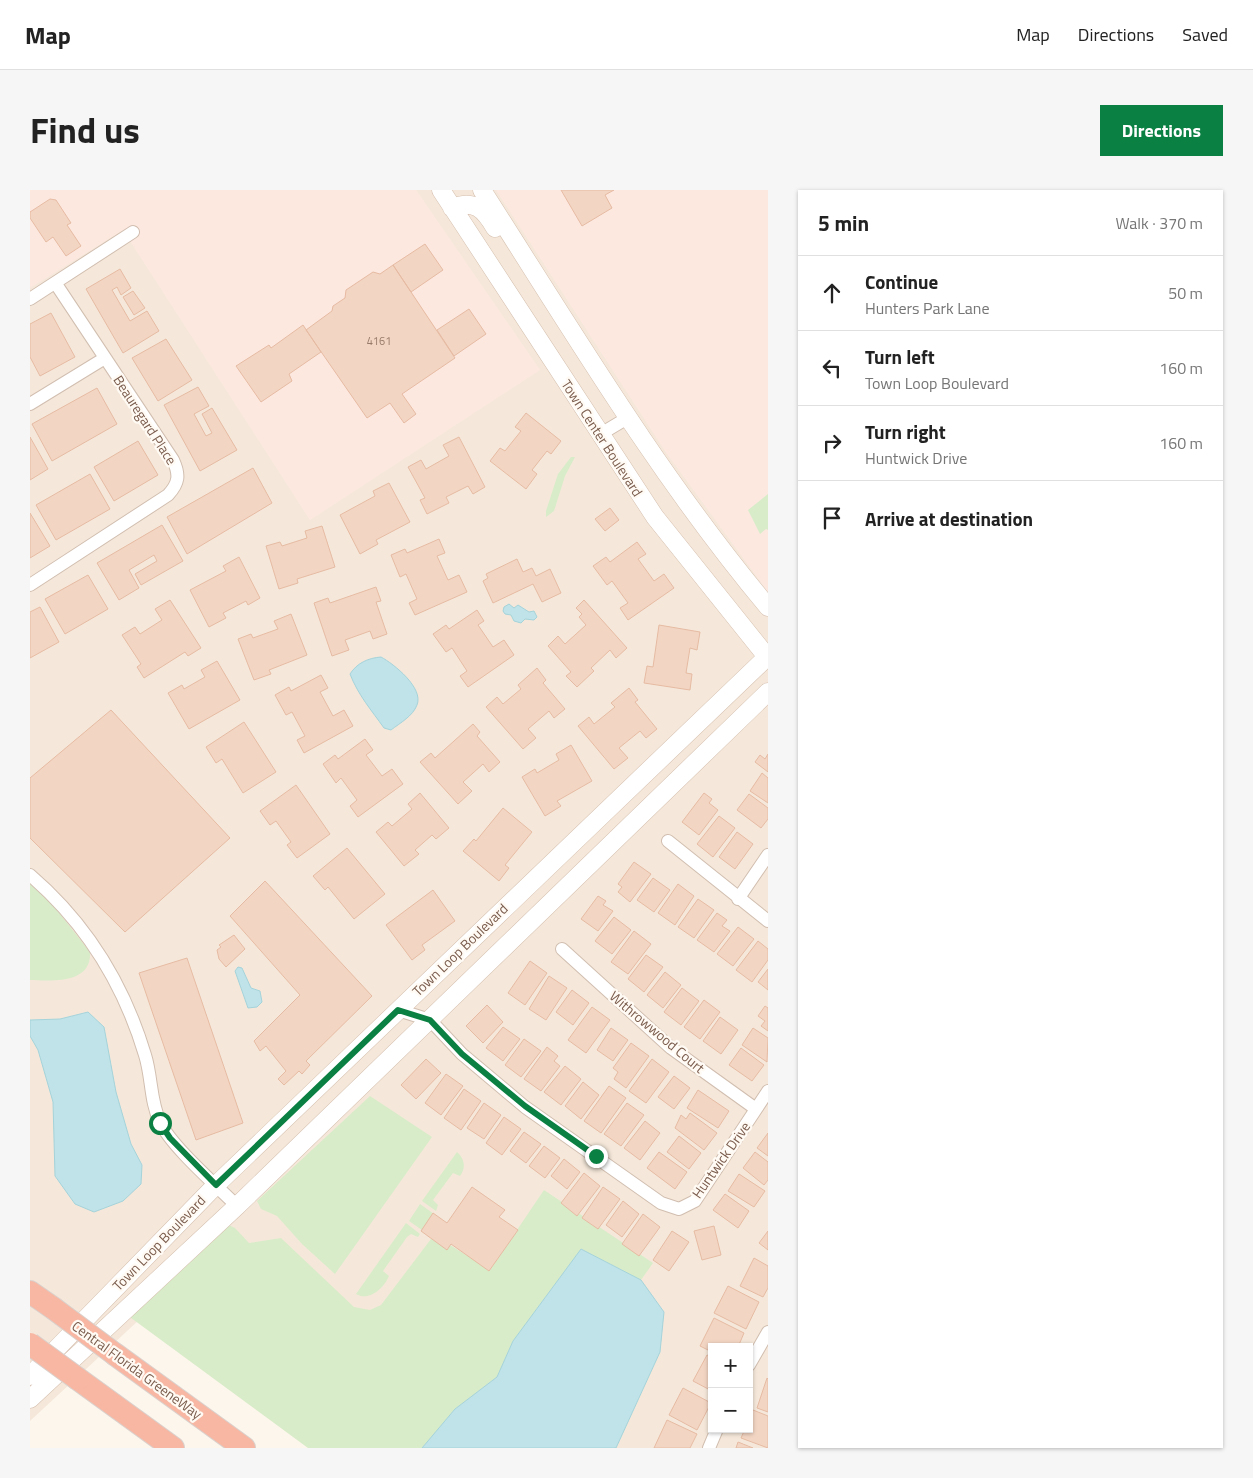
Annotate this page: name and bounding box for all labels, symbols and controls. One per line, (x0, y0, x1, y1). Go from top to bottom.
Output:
text: Map (25, 17, 71, 53)
text: Map (1016, 21, 1050, 48)
text: Directions (1078, 21, 1154, 48)
text: Saved (1182, 21, 1228, 48)
text: Find us (30, 103, 140, 157)
button: Directions (1100, 105, 1223, 156)
text: 5 min (818, 207, 869, 239)
text: Walk · 370 m (1115, 211, 1203, 235)
text: Continue (865, 267, 938, 296)
icon: ahead (818, 279, 846, 307)
text: 50 m (1168, 281, 1203, 305)
text: Hunters Park Lane (865, 296, 990, 320)
house number: 4161 (367, 333, 391, 349)
text: Turn left (865, 342, 935, 371)
icon: left (818, 354, 846, 382)
text: 160 m (1159, 356, 1203, 380)
street label: Beauregard Place (109, 371, 182, 469)
text: Town Loop Boulevard (865, 371, 1009, 395)
street label: Town Center Boulevard (557, 375, 648, 500)
text: Turn right (865, 417, 946, 446)
icon: right (818, 429, 846, 457)
text: 160 m (1159, 431, 1203, 455)
text: Huntwick Drive (865, 446, 967, 470)
icon: arrive (818, 504, 846, 532)
text: Arrive at destination (865, 504, 1033, 533)
street label: Town Loop Boulevard (407, 898, 512, 1001)
street label: Withrowwood Court (605, 985, 710, 1078)
route start (149, 1112, 172, 1135)
street label: Huntwick Drive (686, 1117, 755, 1202)
route end (585, 1145, 608, 1168)
street label: Town Loop Boulevard (107, 1190, 210, 1295)
street label: Central Florida GreeneWay (68, 1315, 207, 1424)
map controls (708, 1343, 753, 1433)
button: + (708, 1343, 753, 1388)
button: − (708, 1388, 753, 1433)

